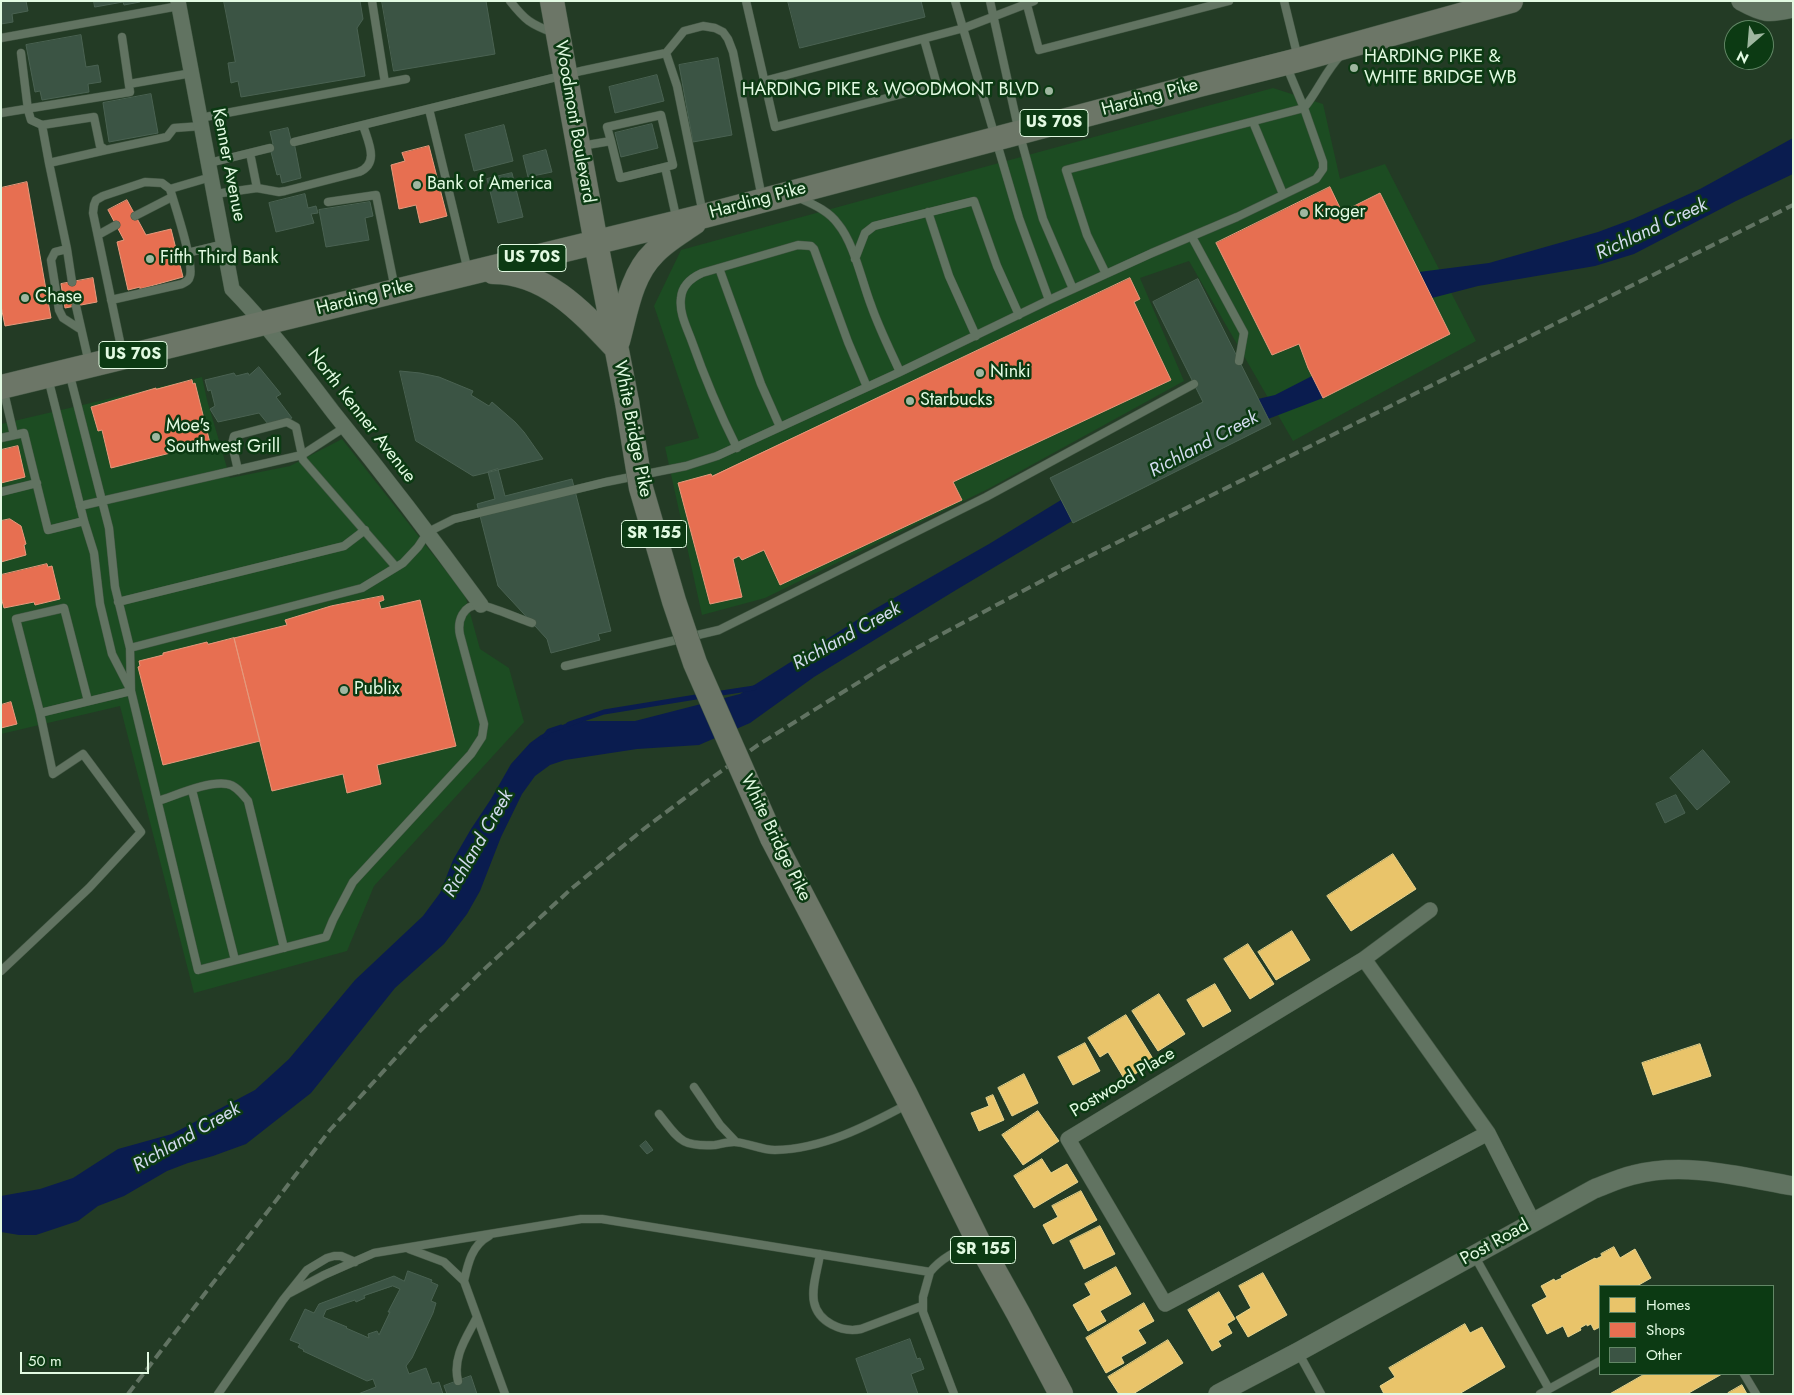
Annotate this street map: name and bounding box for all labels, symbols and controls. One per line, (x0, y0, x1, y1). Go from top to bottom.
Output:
north arrow (1724, 20, 1774, 70)
street label: Woodmont Boulevard (549, 39, 599, 205)
text: N (1733, 46, 1752, 69)
place label: HARDING PIKE & WHITE BRIDGE WB (1364, 47, 1517, 90)
marker: HARDING PIKE & WHITE BRIDGE WB (1348, 62, 1360, 74)
street label: Harding Pike (1099, 75, 1201, 121)
place label: HARDING PIKE & WOODMONT BLVD (742, 80, 1039, 102)
marker: HARDING PIKE & WOODMONT BLVD (1043, 85, 1055, 97)
street label: Kenner Avenue (206, 107, 250, 223)
road number: US 70S (1020, 110, 1088, 136)
place label: Bank of America (427, 174, 552, 196)
street label: Harding Pike (707, 178, 809, 224)
marker: Bank of America (411, 179, 423, 191)
water label: Richland Creek (1593, 194, 1711, 266)
place label: Kroger (1314, 202, 1366, 224)
marker: Kroger (1298, 207, 1310, 219)
road number: US 70S (498, 244, 566, 272)
place label: Fifth Third Bank (160, 248, 278, 270)
marker: Fifth Third Bank (144, 253, 156, 265)
street label: Harding Pike (314, 276, 416, 320)
place label: Chase (35, 287, 82, 309)
marker: Chase (19, 292, 31, 304)
road number: US 70S (99, 342, 167, 368)
street label: North Kenner Avenue (302, 345, 420, 487)
street label: White Bridge Pike (608, 359, 656, 499)
place label: Ninki (990, 362, 1031, 384)
marker: Ninki (974, 367, 986, 379)
place label: Starbucks (920, 390, 993, 412)
marker: Starbucks (904, 395, 916, 407)
water label: Richland Creek (1146, 407, 1262, 483)
place label: Moe's Southwest Grill (166, 416, 280, 458)
marker: Moe's Southwest Grill (150, 431, 162, 443)
road number: SR 155 (622, 520, 686, 548)
water label: Richland Creek (789, 598, 905, 676)
place label: Publix (354, 679, 400, 701)
marker: Publix (338, 684, 350, 696)
street label: White Bridge Pike (735, 771, 815, 905)
water label: Richland Creek (439, 786, 519, 902)
street label: Postwood Place (1067, 1043, 1179, 1123)
water label: Richland Creek (129, 1098, 245, 1178)
street label: Post Road (1457, 1215, 1533, 1271)
road number: SR 155 (950, 1236, 1016, 1264)
legend (1599, 1285, 1774, 1375)
text: Homes (1646, 1294, 1690, 1316)
text: Shops (1646, 1319, 1685, 1341)
scale bar (22, 1342, 151, 1374)
text: Other (1646, 1344, 1682, 1366)
text: 50 m (28, 1350, 62, 1372)

